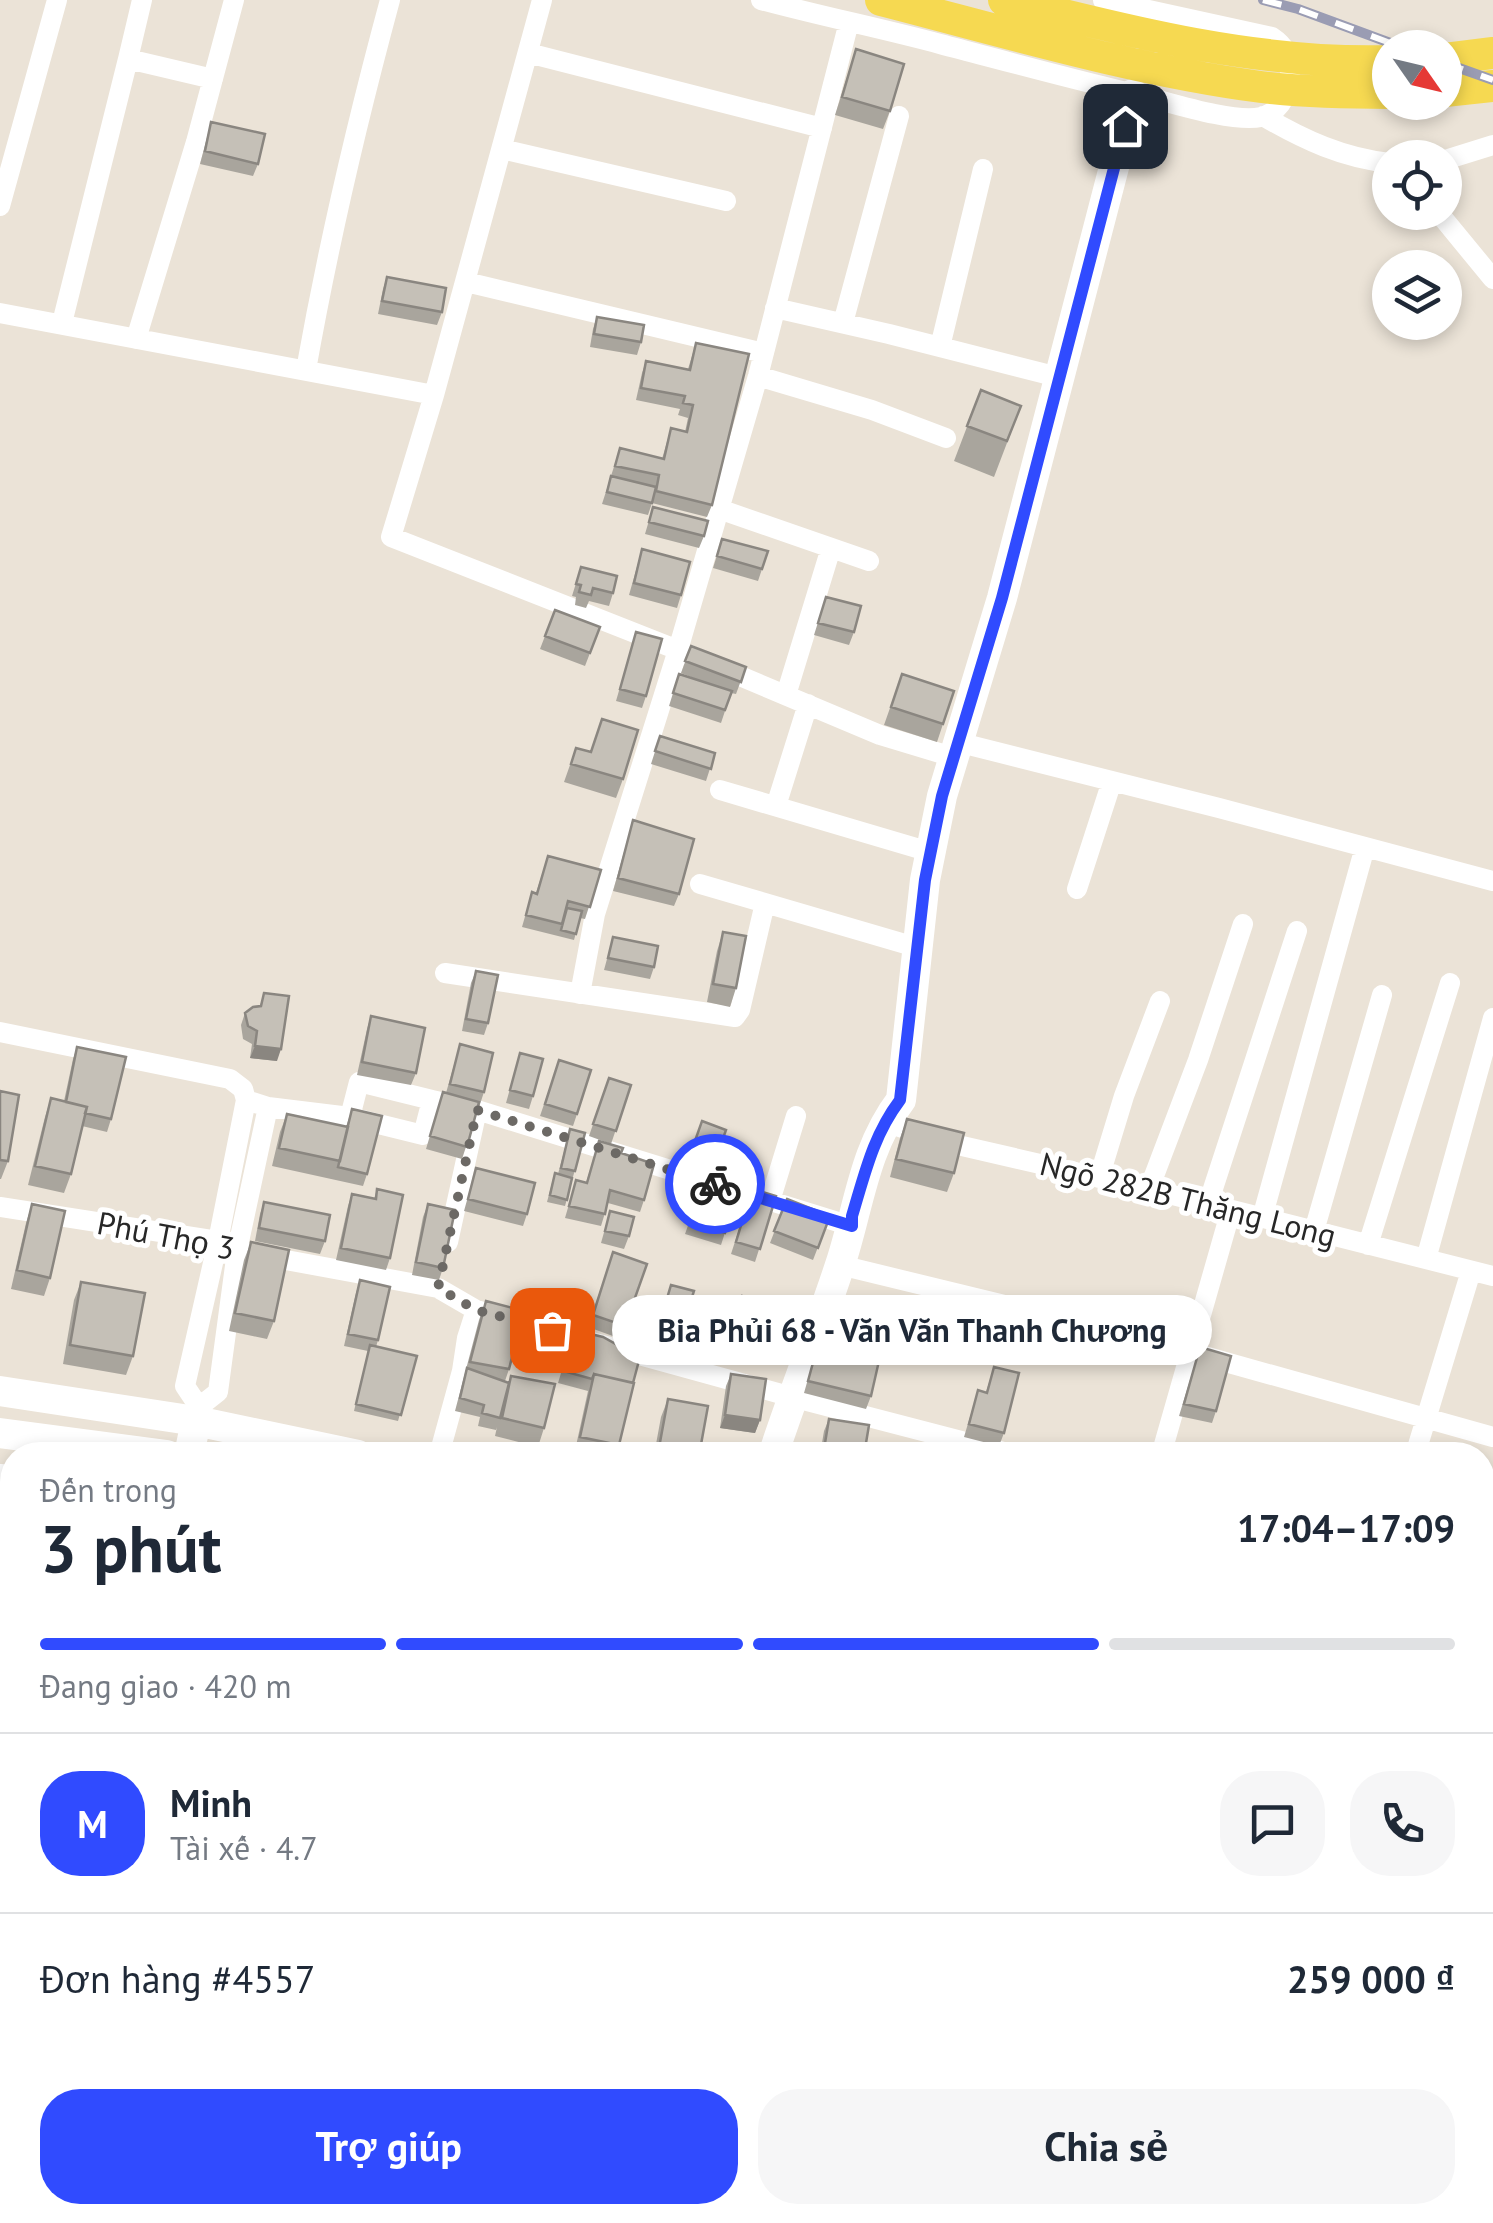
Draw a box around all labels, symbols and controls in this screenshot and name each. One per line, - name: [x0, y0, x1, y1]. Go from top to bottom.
- north arrow: [1372, 30, 1462, 120]
- map controls: [1372, 30, 1462, 340]
- pin: [1083, 84, 1168, 169]
- icon: home: [1098, 99, 1153, 154]
- button: locate: [1372, 140, 1462, 230]
- button: layers: [1372, 250, 1462, 340]
- courier: [665, 1134, 765, 1234]
- street label: Ngõ 282B Thăng Long: [1036, 1142, 1341, 1256]
- icon: bike: [688, 1157, 743, 1212]
- street label: Phú Thọ 3: [94, 1201, 239, 1269]
- pin: [510, 1288, 595, 1373]
- callout: Bia Phủi 68 - Văn Văn Thanh Chương: [612, 1295, 1212, 1365]
- icon: bag: [525, 1303, 580, 1358]
- text: Bia Phủi 68 - Văn Văn Thanh Chương: [657, 1309, 1167, 1351]
- text: Đến trong: [40, 1469, 177, 1511]
- text: 17:04–17:09: [1237, 1503, 1455, 1552]
- text: 3 phút: [40, 1506, 221, 1590]
- text: Đang giao · 420 m: [40, 1665, 291, 1707]
- button: chat: [1220, 1771, 1325, 1876]
- button: phone: [1350, 1771, 1455, 1876]
- text: Minh: [170, 1778, 252, 1827]
- text: M: [77, 1799, 108, 1848]
- text: Tài xế · 4.7: [170, 1827, 318, 1869]
- text: Đơn hàng #4557: [40, 1954, 315, 2003]
- text: 259 000 ₫: [1287, 1954, 1455, 2003]
- button: Trợ giúp: [40, 2089, 738, 2204]
- button: Chia sẻ: [758, 2089, 1455, 2204]

